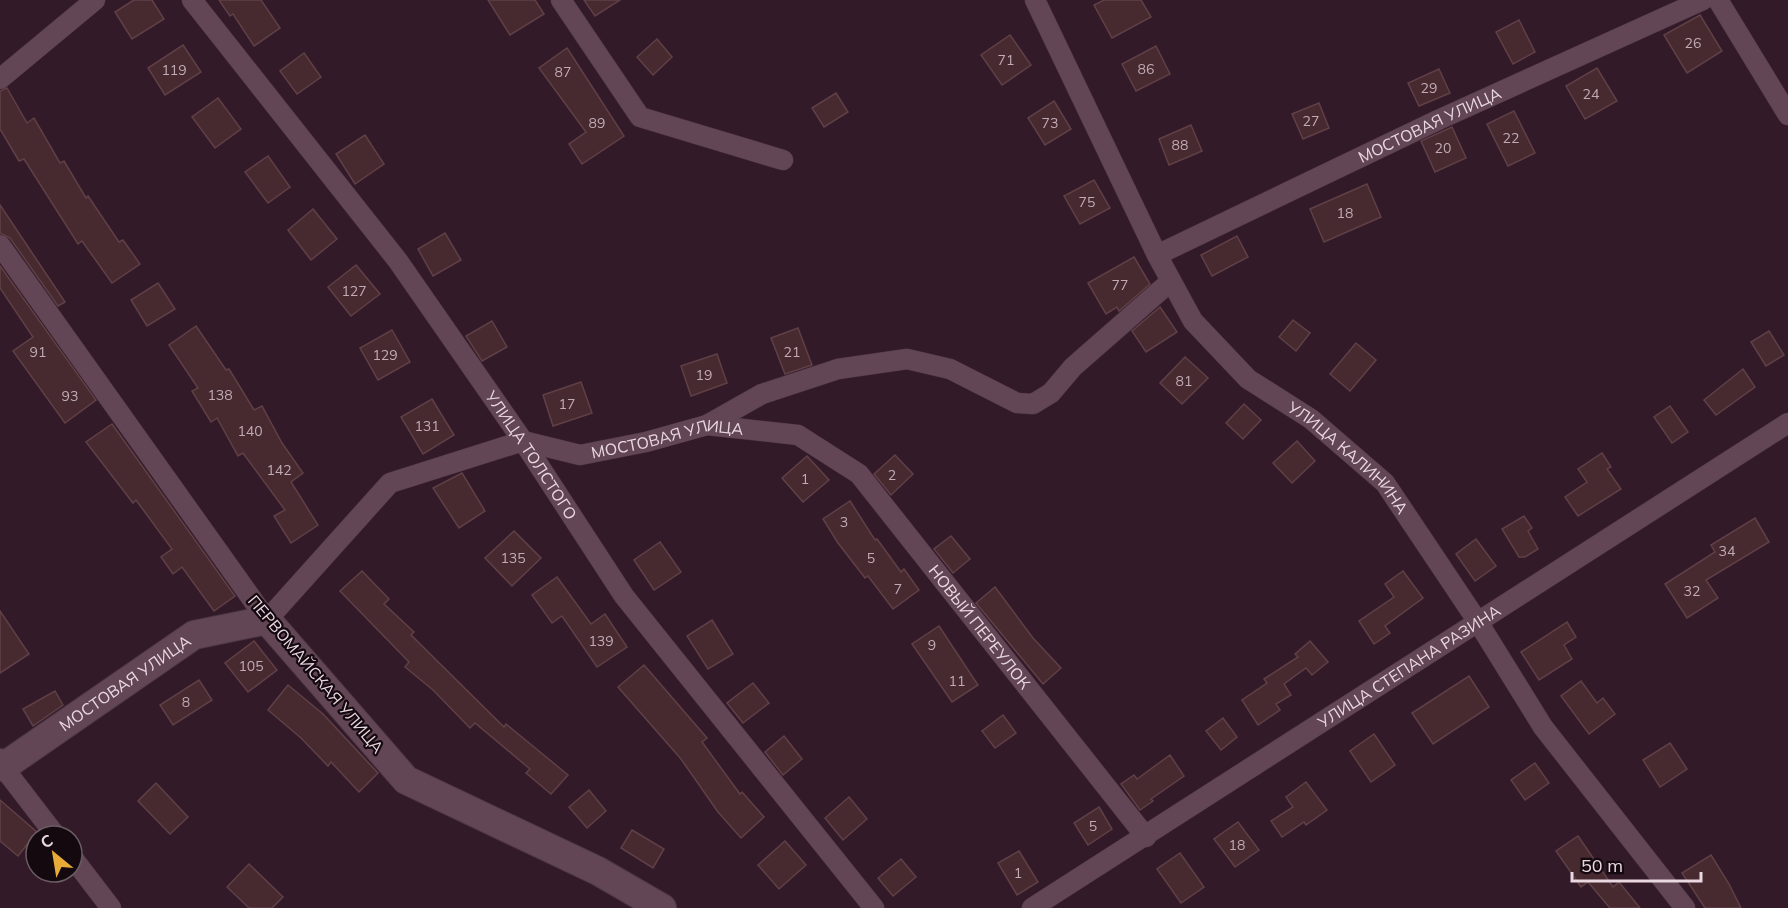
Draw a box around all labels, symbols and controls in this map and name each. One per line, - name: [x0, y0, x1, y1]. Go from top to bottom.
- house number: 26: [1685, 34, 1701, 52]
- house number: 71: [998, 51, 1014, 69]
- house number: 86: [1138, 60, 1154, 78]
- house number: 119: [161, 61, 187, 79]
- house number: 87: [555, 63, 571, 81]
- house number: 29: [1421, 79, 1437, 97]
- street label: МОСТОВАЯ УЛИЦА: [1355, 83, 1504, 167]
- house number: 24: [1583, 85, 1600, 103]
- house number: 27: [1303, 112, 1319, 130]
- house number: 89: [589, 114, 605, 132]
- house number: 73: [1042, 114, 1058, 132]
- house number: 22: [1503, 129, 1519, 147]
- house number: 88: [1172, 136, 1188, 154]
- house number: 20: [1435, 139, 1451, 157]
- house number: 75: [1079, 193, 1095, 211]
- house number: 18: [1337, 204, 1353, 222]
- house number: 77: [1112, 276, 1128, 294]
- house number: 127: [341, 282, 367, 300]
- house number: 91: [30, 343, 46, 361]
- house number: 21: [784, 343, 800, 361]
- house number: 129: [372, 346, 398, 364]
- house number: 19: [696, 366, 712, 384]
- house number: 81: [1176, 372, 1192, 390]
- house number: 138: [207, 386, 233, 404]
- street label: УЛИЦА ТОЛСТОГО: [481, 386, 581, 523]
- house number: 93: [62, 387, 78, 405]
- house number: 17: [559, 395, 575, 413]
- street label: УЛИЦА КАЛИНИНА: [1283, 396, 1413, 518]
- street label: МОСТОВАЯ УЛИЦА: [590, 415, 745, 463]
- house number: 131: [414, 417, 440, 435]
- house number: 140: [237, 422, 263, 440]
- house number: 142: [266, 461, 292, 479]
- house number: 2: [888, 466, 896, 484]
- house number: 1: [801, 470, 809, 488]
- house number: 3: [840, 513, 848, 531]
- house number: 34: [1719, 542, 1736, 560]
- house number: 135: [500, 549, 526, 567]
- house number: 5: [867, 549, 875, 567]
- street label: НОВЫЙ ПЕРЕУЛОК: [925, 561, 1035, 693]
- house number: 7: [894, 580, 902, 598]
- house number: 32: [1684, 582, 1700, 600]
- street label: ПЕРВОМАЙСКАЯ УЛИЦА: [244, 591, 388, 757]
- street label: УЛИЦА СТЕПАНА РАЗИНА: [1313, 600, 1504, 733]
- street label: МОСТОВАЯ УЛИЦА: [55, 630, 195, 735]
- house number: 139: [588, 632, 614, 650]
- house number: 9: [928, 636, 936, 654]
- house number: 105: [238, 657, 264, 675]
- house number: 11: [949, 672, 965, 690]
- house number: 8: [182, 693, 190, 711]
- house number: 5: [1089, 817, 1097, 835]
- north arrow: [24, 824, 84, 884]
- text: С: [37, 830, 56, 852]
- house number: 18: [1229, 836, 1245, 854]
- scale bar: [1572, 845, 1701, 883]
- text: 50 m: [1581, 854, 1623, 877]
- house number: 1: [1014, 864, 1022, 882]

